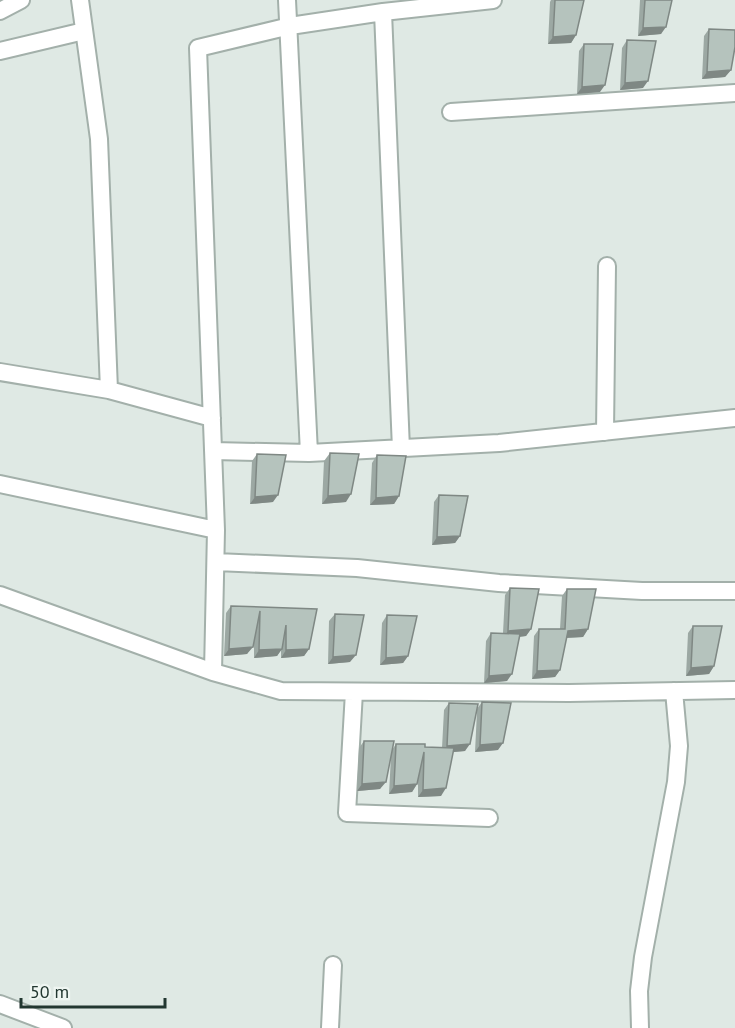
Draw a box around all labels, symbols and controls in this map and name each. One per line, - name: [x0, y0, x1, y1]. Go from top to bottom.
- scale bar: [21, 971, 165, 1009]
- text: 50 m: [30, 980, 69, 1003]

